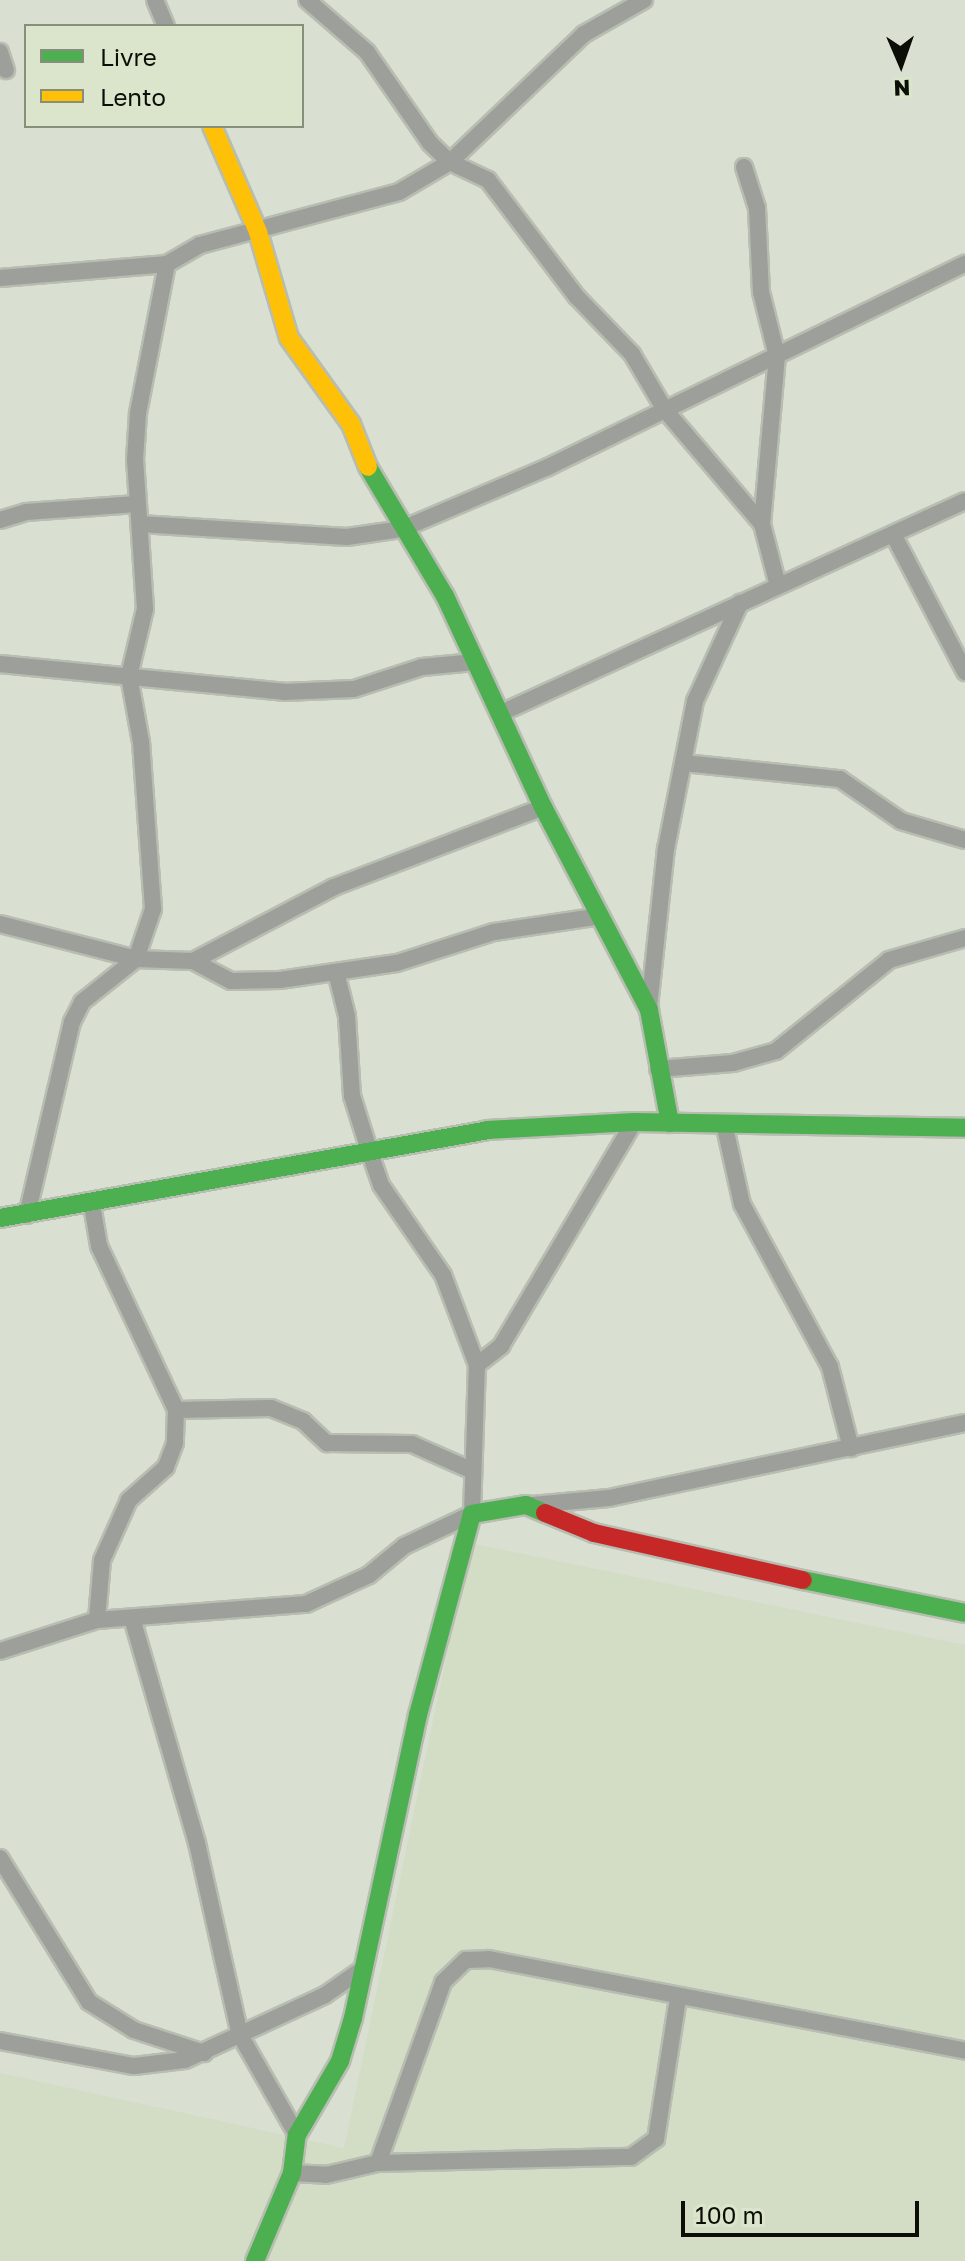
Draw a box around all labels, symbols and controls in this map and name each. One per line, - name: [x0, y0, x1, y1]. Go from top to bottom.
- legend: [24, 24, 304, 128]
- north arrow: [861, 24, 941, 104]
- text: Livre: [100, 42, 157, 71]
- text: N: [893, 75, 911, 102]
- text: Lento: [100, 82, 166, 111]
- scale bar: [685, 2185, 923, 2235]
- text: 100 m: [695, 2200, 764, 2229]

